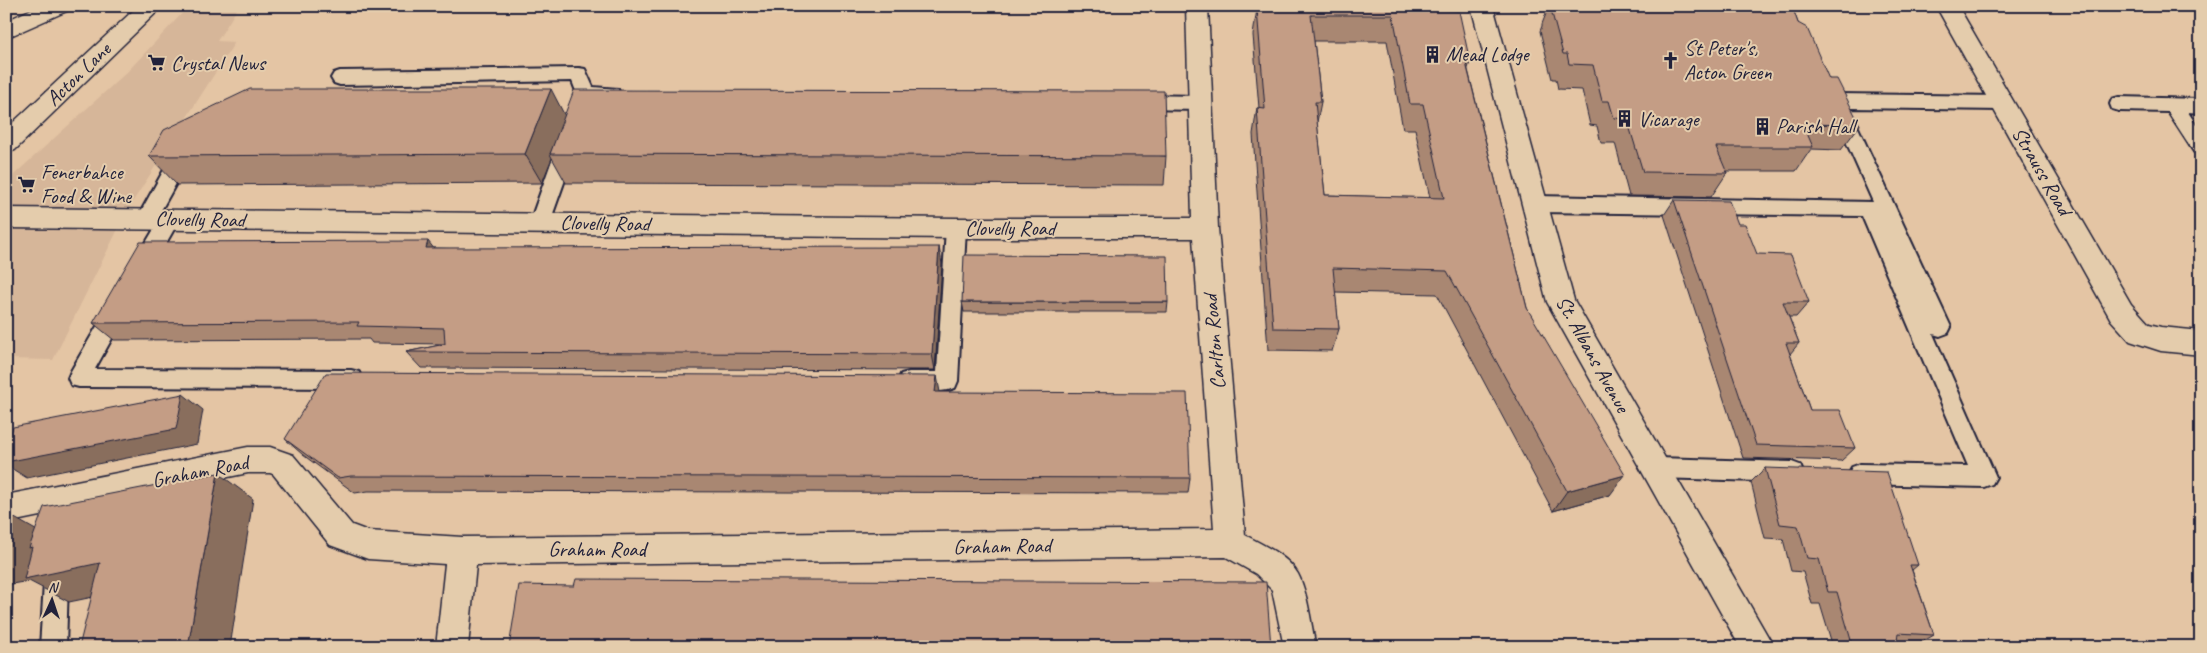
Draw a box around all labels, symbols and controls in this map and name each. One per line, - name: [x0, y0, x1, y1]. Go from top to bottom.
- place label: St Peter's, Acton Green: [1684, 35, 1772, 85]
- street label: Acton Lane: [40, 36, 117, 111]
- place label: Mead Lodge: [1446, 41, 1531, 67]
- building icon: Mead Lodge: [1422, 44, 1442, 64]
- place label: Crystal News: [171, 50, 267, 76]
- church icon: St Peter's, Acton Green: [1660, 50, 1680, 70]
- supermarket icon: Crystal News: [147, 53, 167, 73]
- place label: Vicarage: [1638, 106, 1701, 132]
- building icon: Vicarage: [1614, 109, 1634, 129]
- place label: Parish Hall: [1776, 113, 1858, 139]
- building icon: Parish Hall: [1752, 116, 1772, 136]
- street label: Strauss Road: [2006, 122, 2079, 223]
- place label: Fenerbahce Food & Wine: [41, 159, 132, 209]
- supermarket icon: Fenerbahce Food & Wine: [17, 174, 37, 194]
- street label: Clovelly Road: [155, 205, 248, 233]
- street label: Clovelly Road: [560, 209, 653, 237]
- street label: Clovelly Road: [965, 215, 1058, 241]
- street label: Carlton Road: [1197, 290, 1231, 390]
- street label: St. Albans Avenue: [1550, 291, 1637, 419]
- street label: Graham Road: [150, 448, 254, 493]
- street label: Graham Road: [953, 532, 1055, 560]
- street label: Graham Road: [548, 536, 650, 562]
- north arrow: [28, 576, 78, 626]
- text: N: [48, 579, 60, 596]

